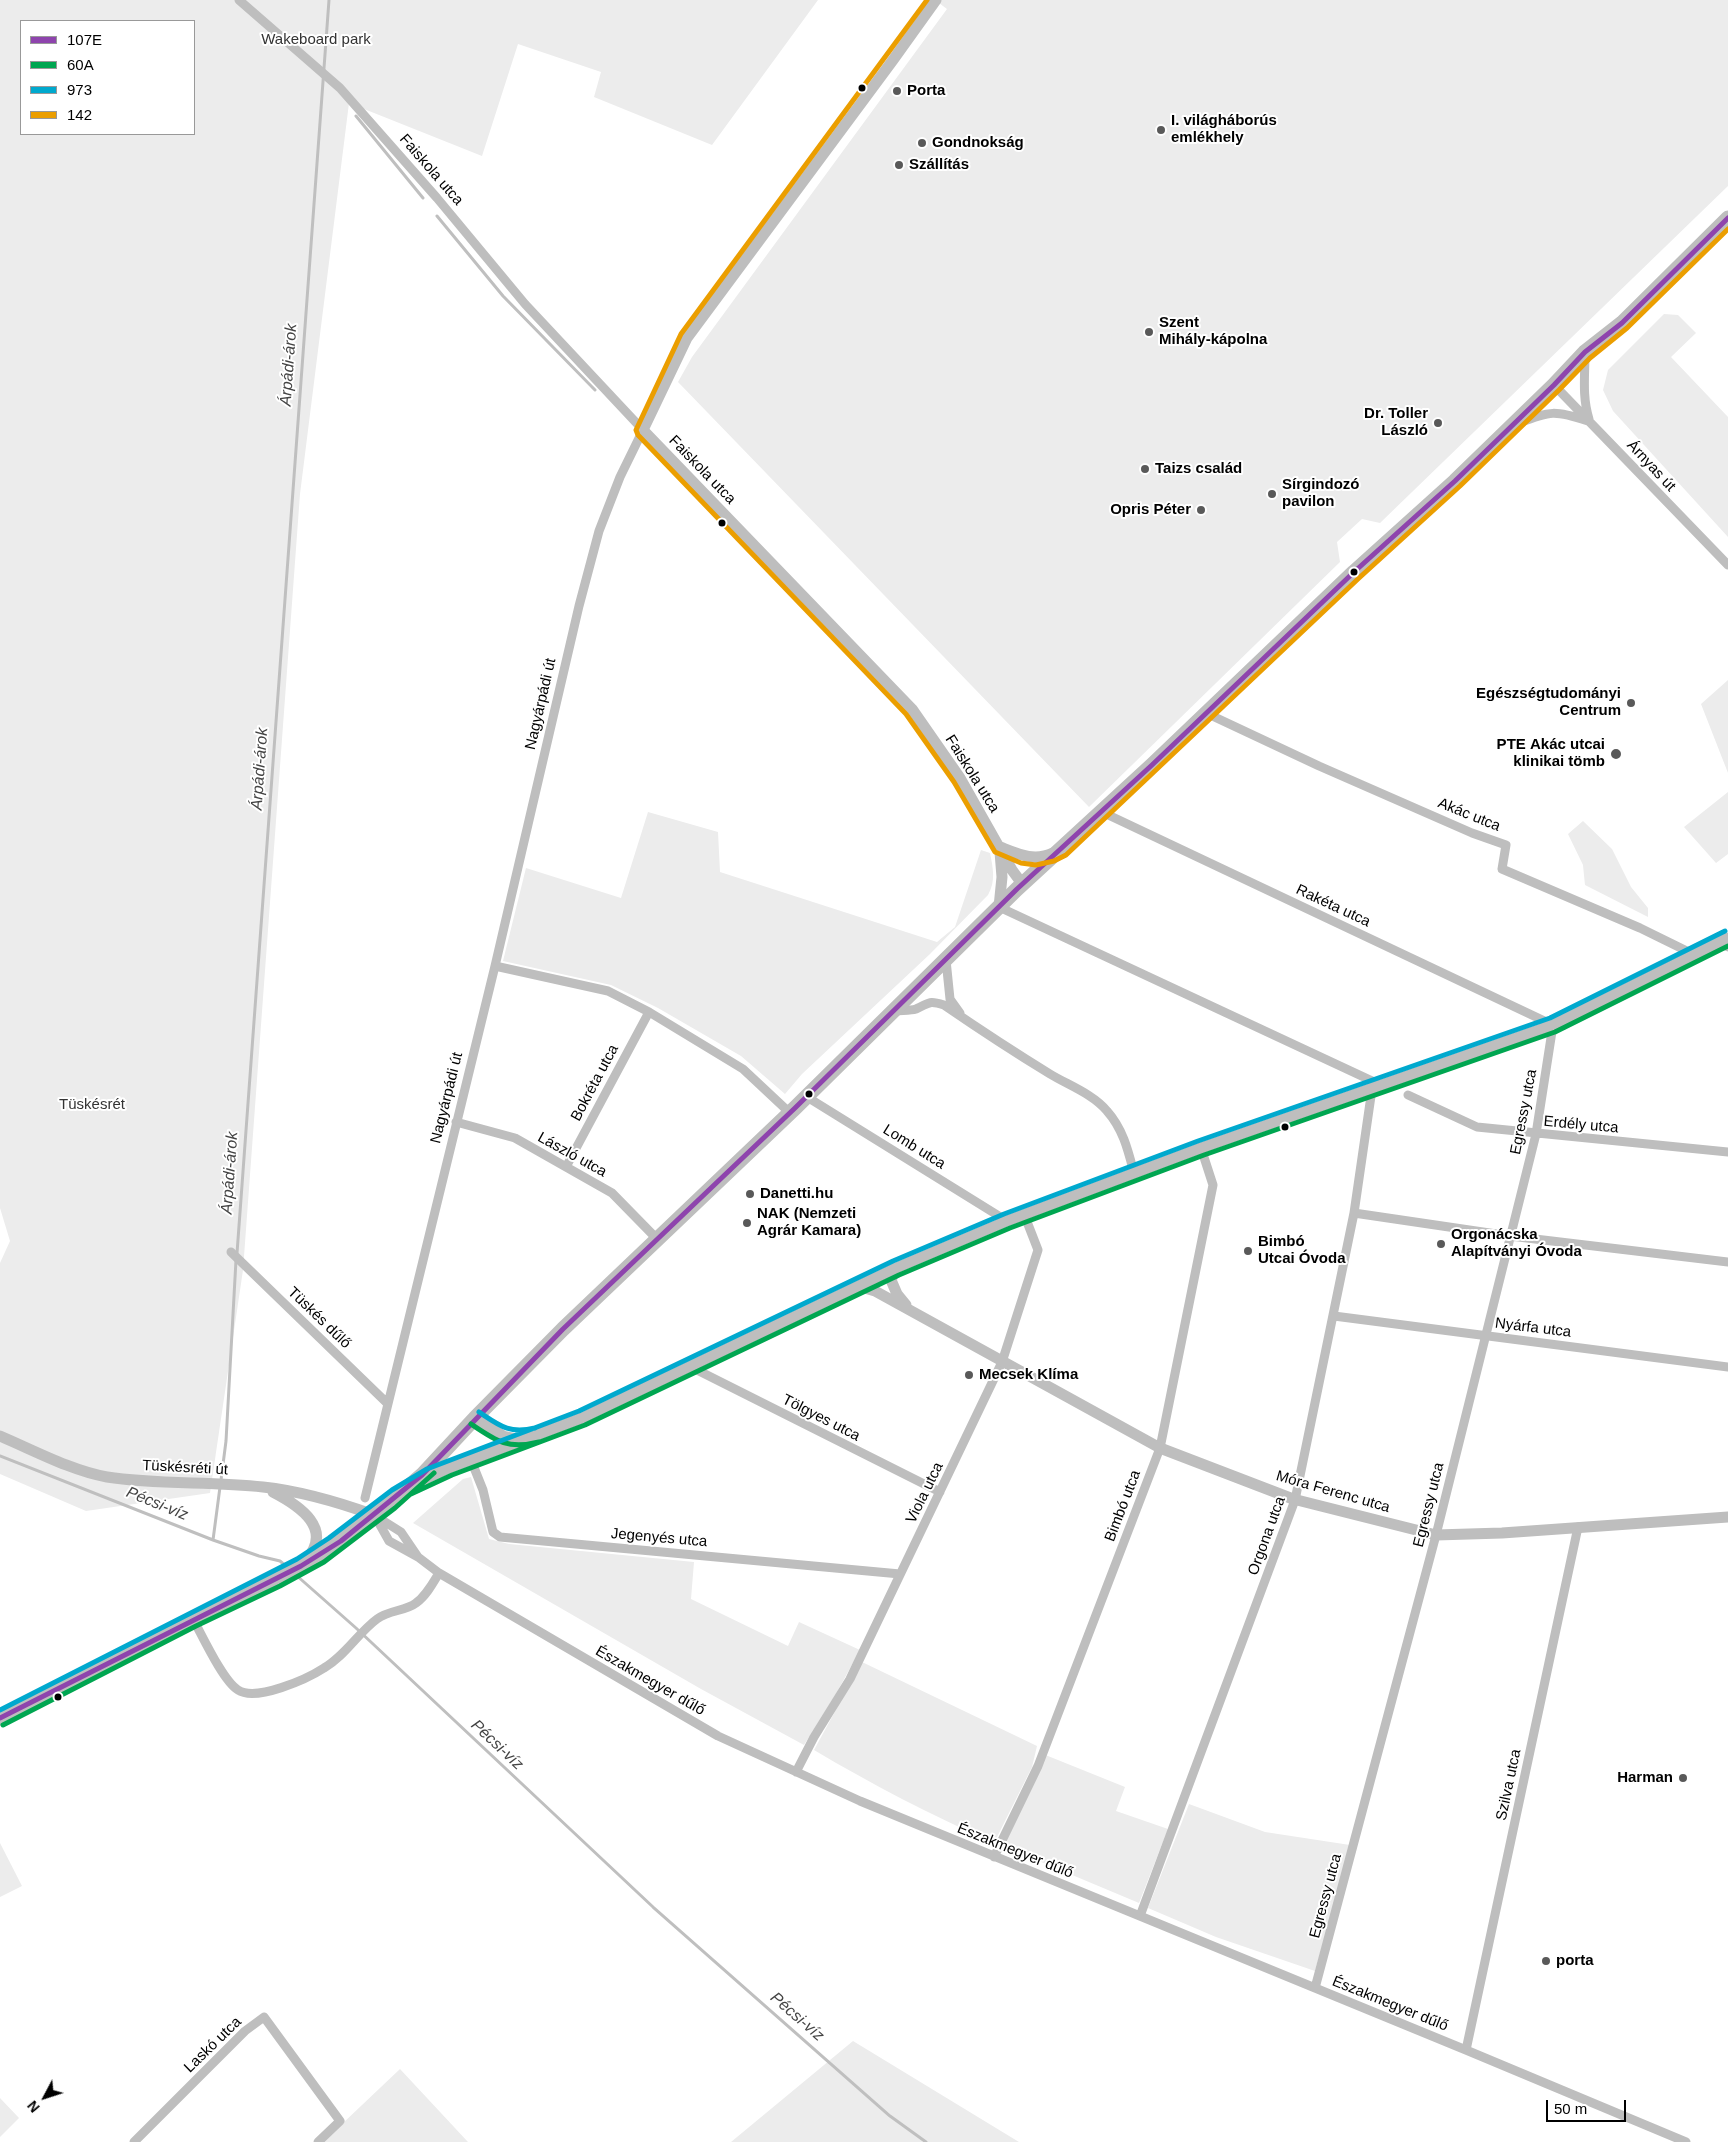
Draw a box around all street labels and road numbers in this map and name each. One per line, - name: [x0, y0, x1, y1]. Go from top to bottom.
- street label: Faiskola utca: [395, 131, 467, 209]
- street label: Faiskola utca: [665, 432, 739, 508]
- street label: Árnyas út: [1623, 437, 1679, 495]
- street label: Nagyárpádi út: [522, 656, 560, 752]
- street label: Faiskola utca: [941, 732, 1003, 816]
- street label: Akác utca: [1435, 794, 1503, 836]
- street label: Rakéta utca: [1293, 881, 1373, 931]
- street label: Bokréta utca: [567, 1042, 623, 1124]
- street label: Nagyárpádi út: [427, 1051, 467, 1145]
- street label: Egressy utca: [1507, 1068, 1541, 1156]
- street label: Erdély utca: [1543, 1113, 1619, 1137]
- street label: Lomb utca: [880, 1121, 948, 1173]
- street label: László utca: [534, 1129, 610, 1181]
- street label: Tüskés dűlő: [284, 1283, 354, 1353]
- street label: Nyárfa utca: [1494, 1314, 1572, 1342]
- street label: Tölgyes utca: [779, 1391, 863, 1445]
- street label: Tüskésréti út: [142, 1457, 228, 1479]
- street label: Viola utca: [903, 1460, 947, 1526]
- street label: Egressy utca: [1410, 1461, 1448, 1549]
- street label: Móra Ferenc utca: [1274, 1467, 1392, 1517]
- street label: Bimbó utca: [1101, 1468, 1145, 1544]
- street label: Orgona utca: [1244, 1494, 1290, 1578]
- street label: Jegenyés utca: [610, 1525, 708, 1551]
- street label: Északmegyer dűlő: [592, 1642, 708, 1720]
- street label: Szilva utca: [1493, 1748, 1525, 1822]
- street label: Északmegyer dűlő: [954, 1820, 1076, 1882]
- street label: Egressy utca: [1306, 1852, 1346, 1940]
- street label: Északmegyer dűlő: [1329, 1973, 1451, 2035]
- street label: Laskó utca: [181, 2013, 245, 2077]

